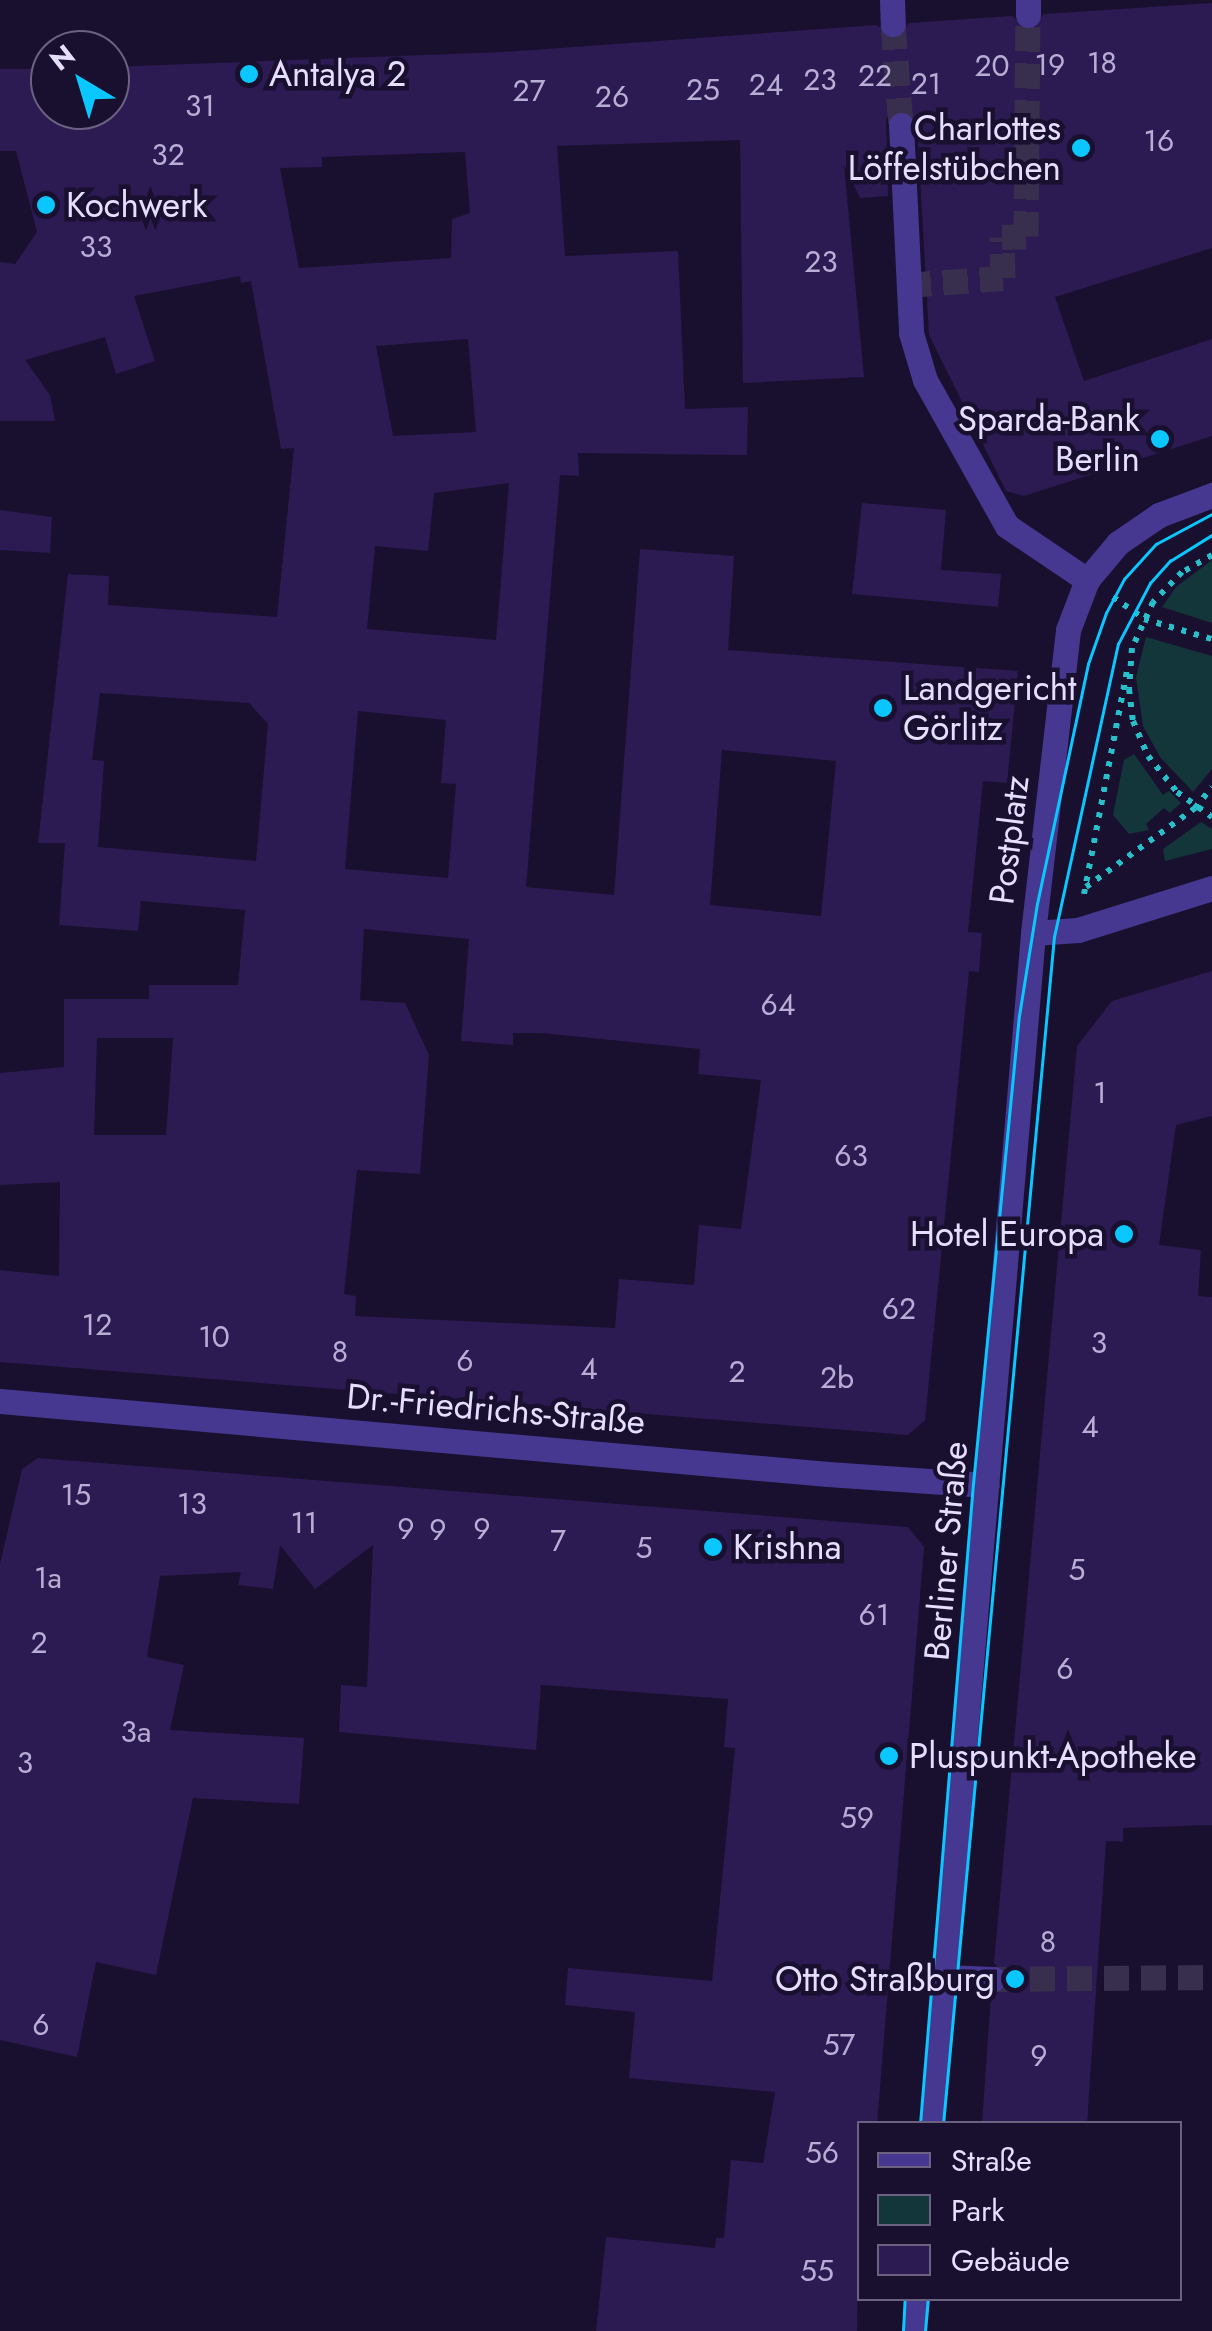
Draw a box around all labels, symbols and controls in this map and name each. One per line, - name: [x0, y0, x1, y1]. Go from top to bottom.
- north arrow: [30, 30, 130, 130]
- text: N: [41, 35, 84, 81]
- house number: 18: [1087, 45, 1117, 81]
- house number: 19: [1035, 47, 1065, 83]
- house number: 20: [974, 48, 1010, 84]
- place label: Antalya 2: [269, 53, 406, 95]
- house number: 22: [858, 58, 892, 94]
- house number: 23: [803, 62, 837, 98]
- marker: Antalya 2: [238, 63, 260, 85]
- house number: 21: [911, 66, 941, 102]
- house number: 24: [749, 67, 783, 103]
- house number: 25: [686, 72, 720, 108]
- house number: 27: [513, 73, 545, 109]
- house number: 26: [595, 79, 629, 115]
- house number: 31: [185, 88, 215, 124]
- place label: Charlottes Löffelstübchen: [848, 107, 1061, 189]
- house number: 16: [1144, 123, 1174, 159]
- house number: 32: [151, 137, 185, 173]
- marker: Charlottes Löffelstübchen: [1070, 137, 1092, 159]
- place label: Kochwerk: [66, 184, 207, 226]
- marker: Kochwerk: [35, 194, 57, 216]
- house number: 33: [80, 229, 112, 265]
- house number: 23: [804, 244, 838, 280]
- place label: Sparda-Bank Berlin: [958, 398, 1140, 480]
- marker: Sparda-Bank Berlin: [1149, 428, 1171, 450]
- place label: Landgericht Görlitz: [903, 667, 1076, 749]
- marker: Landgericht Görlitz: [872, 697, 894, 719]
- street label: Postplatz: [980, 773, 1038, 907]
- house number: 64: [761, 987, 795, 1023]
- house number: 1: [1093, 1075, 1107, 1111]
- house number: 63: [834, 1138, 868, 1174]
- place label: Hotel Europa: [910, 1213, 1104, 1255]
- marker: Hotel Europa: [1113, 1223, 1135, 1245]
- house number: 62: [882, 1291, 916, 1327]
- house number: 12: [82, 1307, 112, 1343]
- house number: 10: [198, 1319, 230, 1355]
- house number: 3: [1091, 1325, 1107, 1361]
- house number: 8: [332, 1334, 348, 1370]
- house number: 6: [456, 1343, 474, 1379]
- house number: 4: [580, 1351, 598, 1387]
- house number: 2: [728, 1354, 746, 1390]
- house number: 2b: [820, 1360, 854, 1396]
- street label: Dr.-Friedrichs-Straße: [345, 1375, 647, 1443]
- house number: 4: [1081, 1409, 1099, 1445]
- street label: Berliner Straße: [915, 1440, 977, 1662]
- house number: 15: [61, 1477, 91, 1513]
- house number: 13: [177, 1486, 207, 1522]
- house number: 11: [291, 1505, 317, 1541]
- house number: 9: [397, 1511, 415, 1547]
- house number: 9: [473, 1511, 491, 1547]
- house number: 9: [429, 1512, 447, 1548]
- house number: 7: [550, 1523, 566, 1559]
- place label: Krishna: [733, 1526, 842, 1568]
- house number: 5: [636, 1530, 652, 1566]
- marker: Krishna: [702, 1536, 724, 1558]
- house number: 5: [1069, 1552, 1085, 1588]
- house number: 1a: [34, 1560, 62, 1596]
- house number: 61: [859, 1597, 889, 1633]
- house number: 2: [30, 1625, 48, 1661]
- house number: 6: [1056, 1651, 1074, 1687]
- house number: 3a: [121, 1714, 151, 1750]
- place label: Pluspunkt-Apotheke: [909, 1735, 1196, 1777]
- house number: 3: [17, 1745, 33, 1781]
- marker: Pluspunkt-Apotheke: [878, 1745, 900, 1767]
- house number: 59: [840, 1800, 874, 1836]
- house number: 8: [1040, 1924, 1056, 1960]
- place label: Otto Straßburg: [775, 1958, 995, 2000]
- marker: Otto Straßburg: [1004, 1968, 1026, 1990]
- house number: 6: [32, 2007, 50, 2043]
- house number: 57: [823, 2027, 855, 2063]
- house number: 9: [1030, 2038, 1048, 2074]
- legend: [857, 2121, 1182, 2301]
- house number: 56: [805, 2135, 839, 2171]
- text: Straße: [951, 2139, 1032, 2182]
- text: Park: [951, 2189, 1004, 2232]
- text: Gebäude: [951, 2239, 1070, 2282]
- house number: 55: [800, 2253, 834, 2289]

